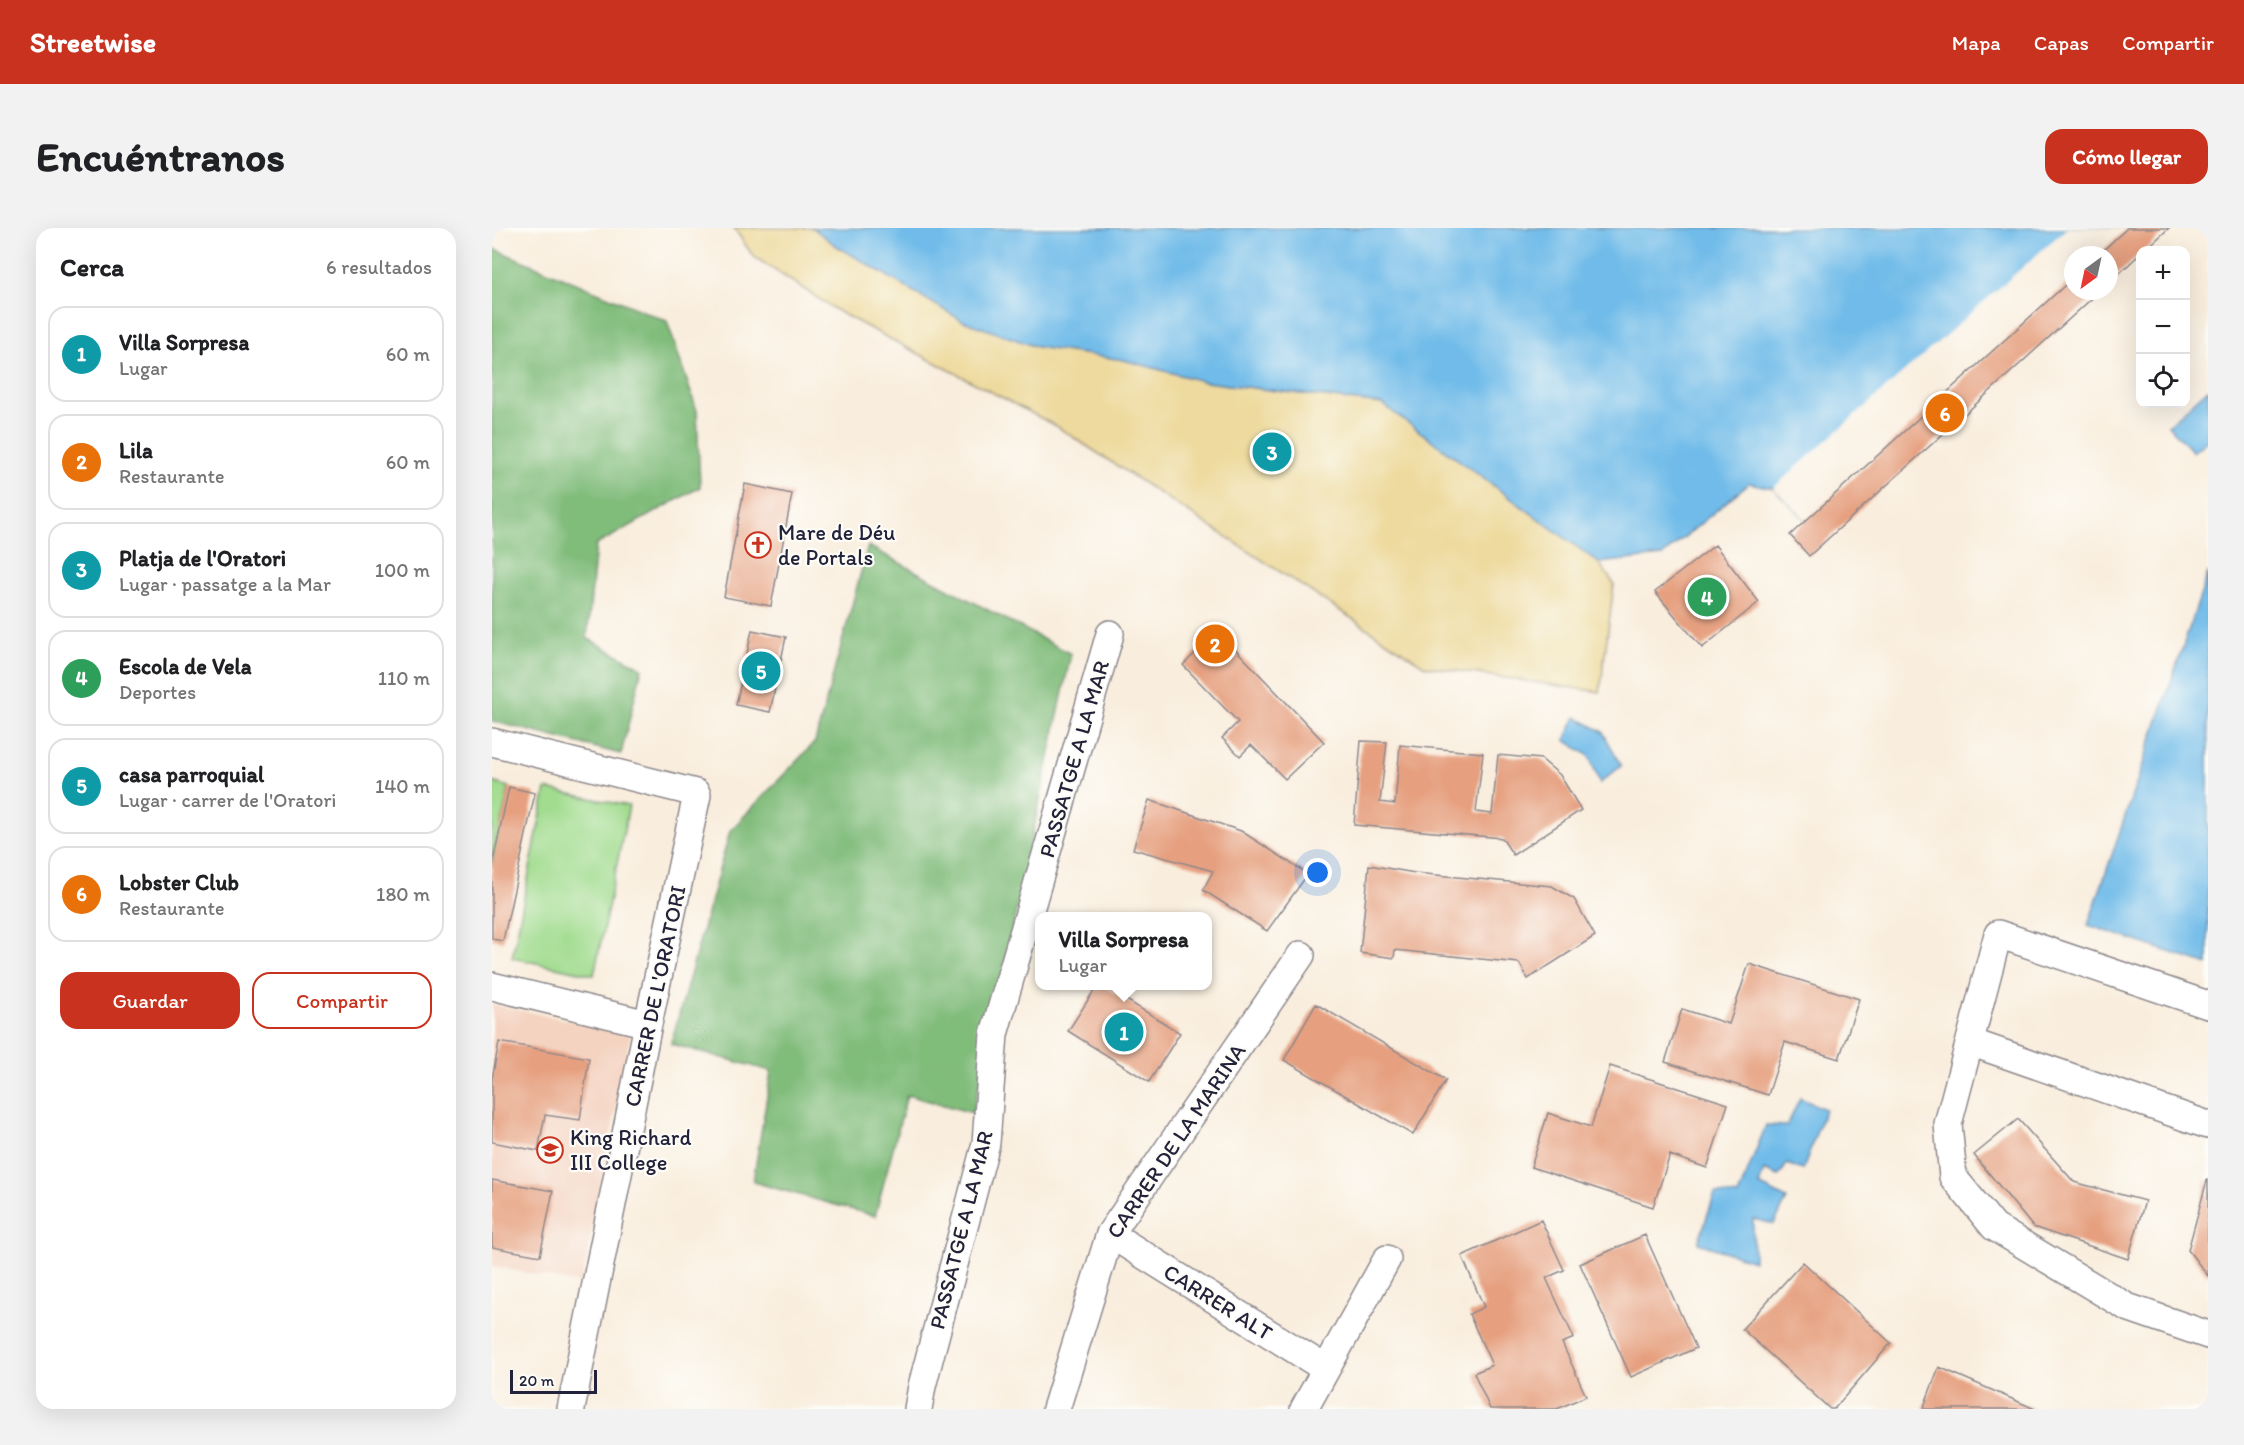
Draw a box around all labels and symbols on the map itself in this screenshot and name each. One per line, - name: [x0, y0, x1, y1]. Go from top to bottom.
- north arrow: [2064, 246, 2118, 300]
- pin: 6: [1926, 390, 1964, 435]
- pin: 3: [1252, 430, 1292, 474]
- place label: Mare de Déu de Portals: [778, 519, 895, 571]
- church icon: Mare de Déu de Portals: [743, 530, 773, 560]
- pin: 4: [1688, 574, 1726, 620]
- pin: 2: [1196, 622, 1234, 666]
- pin: 5: [742, 648, 780, 694]
- street label: PASSATGE A LA MAR: [1033, 657, 1115, 861]
- your location: [1303, 858, 1332, 887]
- street label: CARRER DE L'ORATORI: [618, 883, 692, 1109]
- pin: 1: [1104, 1010, 1144, 1054]
- street label: CARRER DE LA MARINA: [1101, 1038, 1251, 1244]
- place label: King Richard III College: [570, 1124, 691, 1176]
- street label: PASSATGE A LA MAR: [923, 1128, 999, 1332]
- school or university icon: King Richard III College: [535, 1135, 565, 1165]
- street label: CARRER ALT: [1158, 1258, 1278, 1347]
- scale bar: [510, 1367, 597, 1394]

